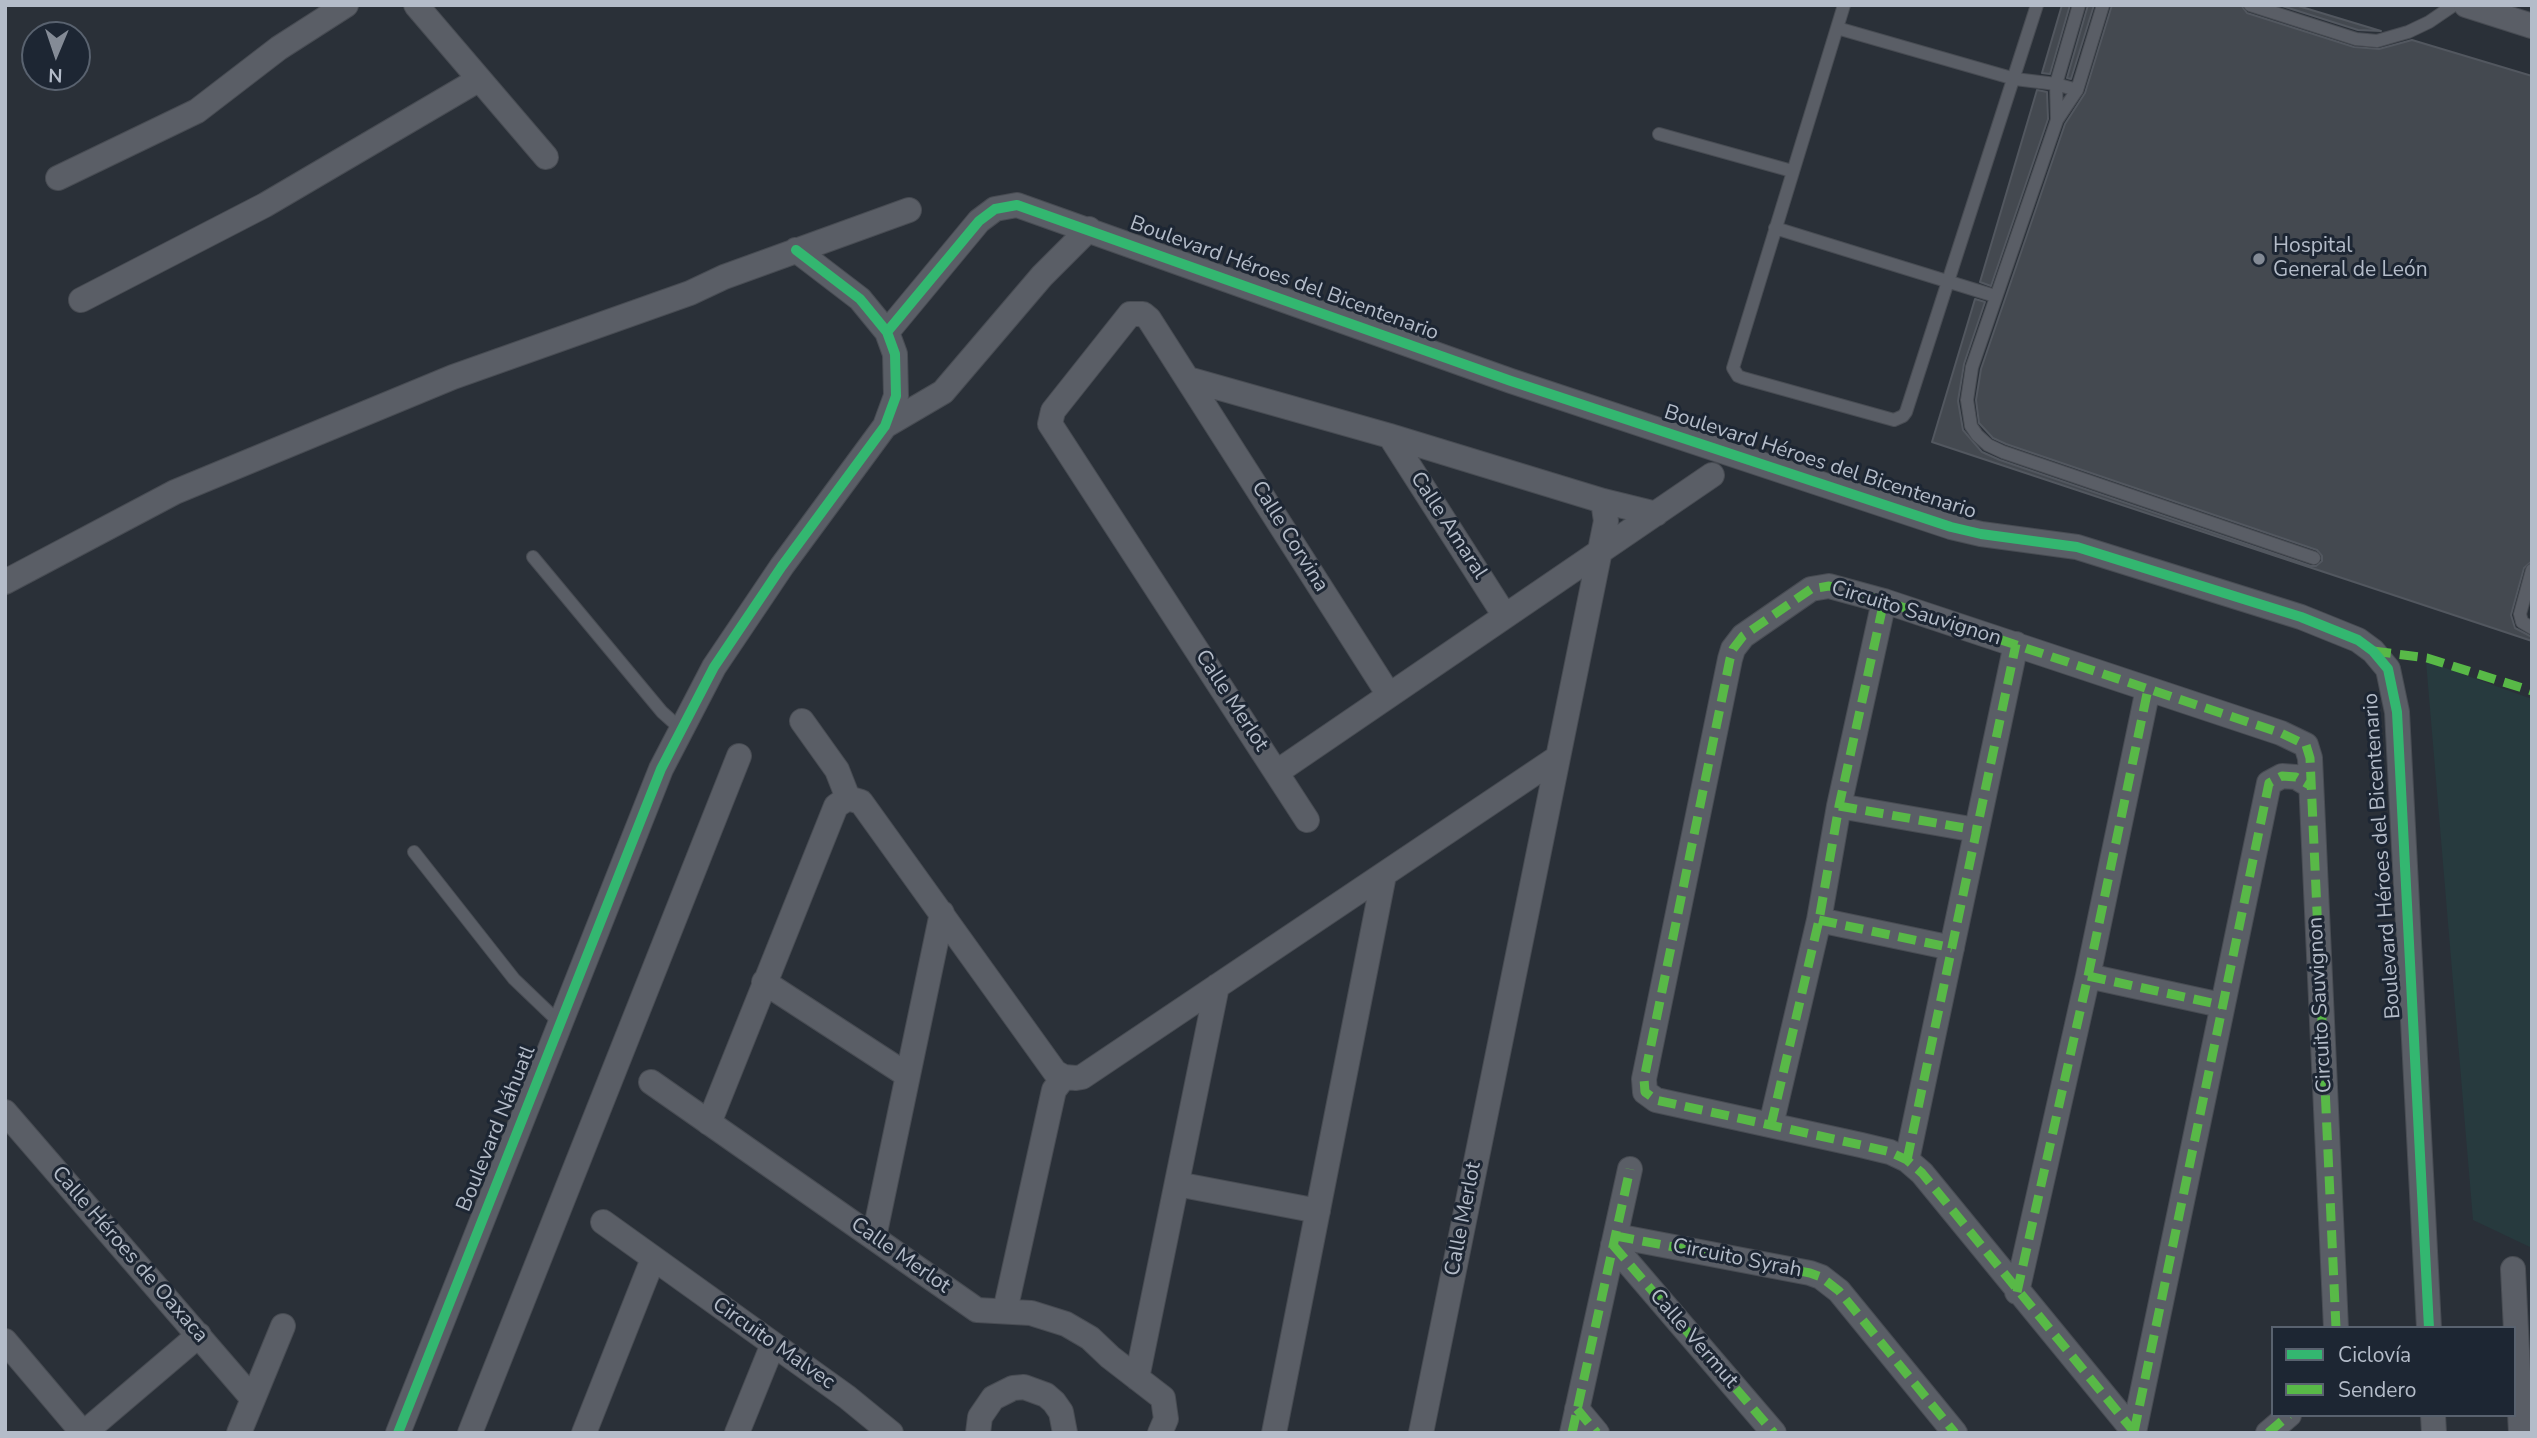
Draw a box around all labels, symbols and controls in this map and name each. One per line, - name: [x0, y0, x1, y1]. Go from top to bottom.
- north arrow: [21, 21, 91, 91]
- text: N: [48, 62, 63, 88]
- street label: Boulevard Héroes del Bicentenario: [1126, 211, 1442, 347]
- place label: Hospital General de León: [2273, 234, 2428, 284]
- marker: Hospital General de León: [2251, 251, 2267, 267]
- street label: Boulevard Héroes del Bicentenario: [1661, 401, 1979, 525]
- street label: Calle Amaral: [1404, 468, 1492, 584]
- street label: Calle Corvina: [1245, 477, 1333, 597]
- street label: Circuito Sauvignon: [1828, 576, 2004, 652]
- street label: Calle Merlot: [1189, 646, 1273, 756]
- street label: Boulevard Héroes del Bicentenario: [2359, 692, 2407, 1020]
- street label: Circuito Sauvignon: [2304, 916, 2338, 1094]
- street label: Boulevard Náhuatl: [452, 1042, 542, 1216]
- street label: Calle Merlot: [1441, 1160, 1487, 1278]
- street label: Calle Héroes de Oaxaca: [45, 1162, 213, 1348]
- street label: Calle Merlot: [845, 1213, 955, 1299]
- street label: Circuito Syrah: [1670, 1234, 1804, 1284]
- street label: Calle Vermut: [1643, 1284, 1743, 1394]
- street label: Circuito Malvec: [707, 1292, 839, 1396]
- legend: [2271, 1326, 2516, 1417]
- text: Ciclovía: [2338, 1341, 2411, 1369]
- text: Sendero: [2338, 1376, 2417, 1404]

